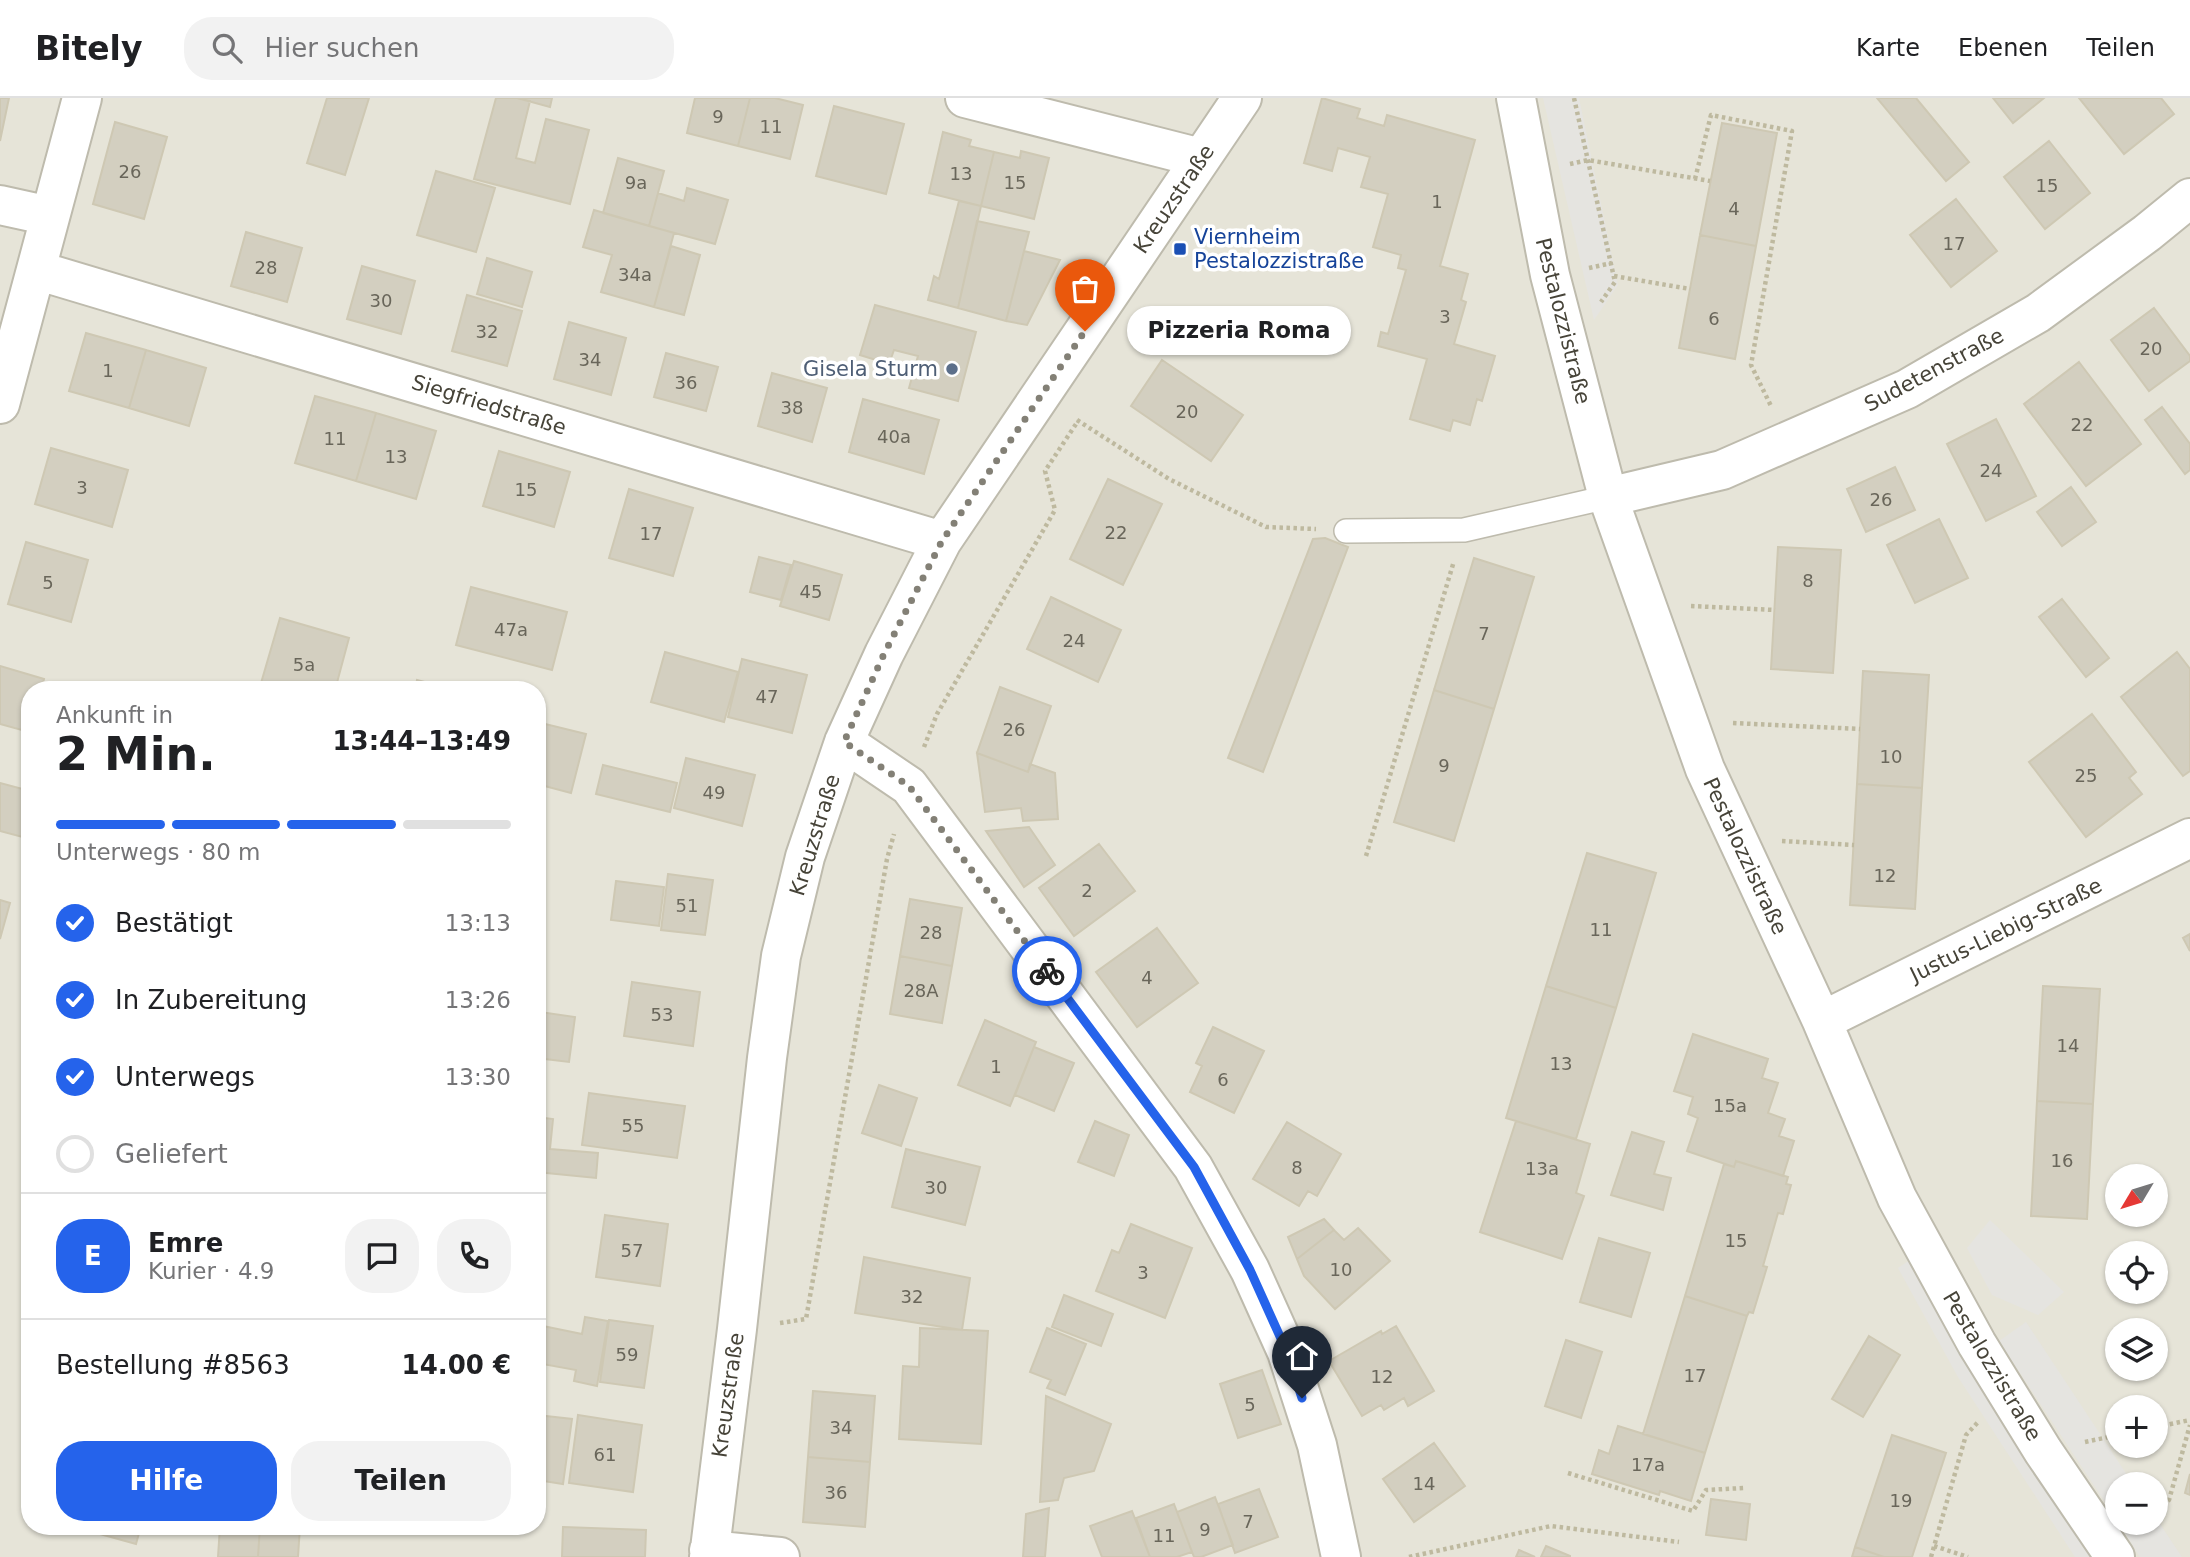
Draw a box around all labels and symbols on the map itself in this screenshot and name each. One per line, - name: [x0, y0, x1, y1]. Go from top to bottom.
- house number: 9: [712, 106, 724, 127]
- house number: 11: [760, 116, 782, 137]
- street label: Kreuzstraße: [1129, 140, 1219, 258]
- house number: 26: [119, 161, 141, 182]
- house number: 13: [950, 163, 972, 184]
- house number: 9a: [625, 172, 647, 193]
- house number: 15: [1004, 172, 1026, 193]
- house number: 15: [2036, 175, 2058, 196]
- house number: 1: [1431, 191, 1443, 212]
- house number: 4: [1728, 198, 1740, 219]
- place label: Viernheim Pestalozzistraße: [1194, 225, 1364, 273]
- house number: 17: [1943, 233, 1965, 254]
- street label: Pestalozzistraße: [1531, 235, 1595, 407]
- marker: Viernheim Pestalozzistraße: [1172, 241, 1188, 257]
- house number: 28: [255, 257, 277, 278]
- pin: [1055, 259, 1115, 331]
- house number: 34a: [618, 264, 652, 285]
- house number: 30: [370, 290, 392, 311]
- callout: Pizzeria Roma: [1127, 306, 1351, 356]
- house number: 3: [1439, 306, 1451, 327]
- house number: 6: [1708, 308, 1720, 329]
- house number: 32: [476, 321, 498, 342]
- street label: Sudetenstraße: [1860, 323, 2008, 417]
- house number: 20: [2140, 338, 2162, 359]
- house number: 34: [579, 349, 601, 370]
- place label: Gisela Sturm: [803, 357, 938, 381]
- house number: 1: [102, 360, 114, 381]
- marker: Gisela Sturm: [944, 361, 960, 377]
- street label: Siegfriedstraße: [409, 370, 569, 440]
- house number: 36: [675, 372, 697, 393]
- house number: 38: [781, 397, 803, 418]
- house number: 20: [1176, 401, 1198, 422]
- house number: 22: [2071, 414, 2093, 435]
- house number: 40a: [877, 426, 911, 447]
- house number: 11: [324, 428, 346, 449]
- house number: 13: [385, 446, 407, 467]
- house number: 24: [1980, 460, 2002, 481]
- house number: 3: [76, 477, 88, 498]
- house number: 15: [515, 479, 537, 500]
- house number: 26: [1870, 489, 1892, 510]
- house number: 22: [1105, 522, 1127, 543]
- house number: 17: [640, 523, 662, 544]
- house number: 8: [1802, 570, 1814, 591]
- house number: 5: [42, 572, 54, 593]
- house number: 45: [800, 581, 822, 602]
- house number: 47a: [494, 619, 528, 640]
- house number: 7: [1478, 623, 1490, 644]
- house number: 24: [1063, 630, 1085, 651]
- house number: 5a: [293, 654, 315, 675]
- house number: 47: [756, 686, 778, 707]
- house number: 26: [1003, 719, 1025, 740]
- house number: 10: [1880, 746, 1902, 767]
- house number: 9: [1438, 755, 1450, 776]
- house number: 25: [2075, 765, 2097, 786]
- street label: Kreuzstraße: [785, 771, 845, 899]
- street label: Pestalozzistraße: [1698, 774, 1792, 938]
- house number: 49: [703, 782, 725, 803]
- house number: 12: [1874, 865, 1896, 886]
- street label: Justus-Liebig-Straße: [1904, 873, 2106, 988]
- house number: 2: [1081, 880, 1093, 901]
- house number: 51: [676, 895, 698, 916]
- house number: 11: [1590, 919, 1612, 940]
- house number: 28: [920, 922, 942, 943]
- courier: [1012, 936, 1082, 1006]
- house number: 4: [1141, 967, 1153, 988]
- house number: 28A: [903, 980, 939, 1001]
- house number: 53: [651, 1004, 673, 1025]
- house number: 14: [2057, 1035, 2079, 1056]
- house number: 13: [1550, 1053, 1572, 1074]
- house number: 1: [990, 1056, 1002, 1077]
- house number: 6: [1217, 1069, 1229, 1090]
- house number: 15a: [1713, 1095, 1747, 1116]
- house number: 55: [622, 1115, 644, 1136]
- house number: 16: [2051, 1150, 2073, 1171]
- house number: 8: [1291, 1157, 1303, 1178]
- house number: 13a: [1525, 1158, 1559, 1179]
- north arrow: [2105, 1164, 2168, 1227]
- house number: 30: [925, 1177, 947, 1198]
- house number: 15: [1725, 1230, 1747, 1251]
- house number: 57: [621, 1240, 643, 1261]
- house number: 10: [1330, 1259, 1352, 1280]
- house number: 3: [1137, 1262, 1149, 1283]
- house number: 32: [901, 1286, 923, 1307]
- street label: Pestalozzistraße: [1938, 1287, 2046, 1445]
- pin: [1272, 1326, 1332, 1398]
- street label: Kreuzstraße: [707, 1331, 749, 1459]
- house number: 59: [616, 1344, 638, 1365]
- house number: 17: [1684, 1365, 1706, 1386]
- house number: 12: [1371, 1366, 1393, 1387]
- house number: 5: [1244, 1394, 1256, 1415]
- house number: 34: [830, 1417, 852, 1438]
- house number: 61: [594, 1444, 616, 1465]
- house number: 17a: [1631, 1454, 1665, 1475]
- house number: 14: [1413, 1473, 1435, 1494]
- house number: 36: [825, 1482, 847, 1503]
- house number: 19: [1890, 1490, 1912, 1511]
- house number: 7: [1242, 1511, 1254, 1532]
- house number: 9: [1199, 1519, 1211, 1540]
- house number: 11: [1153, 1525, 1175, 1546]

